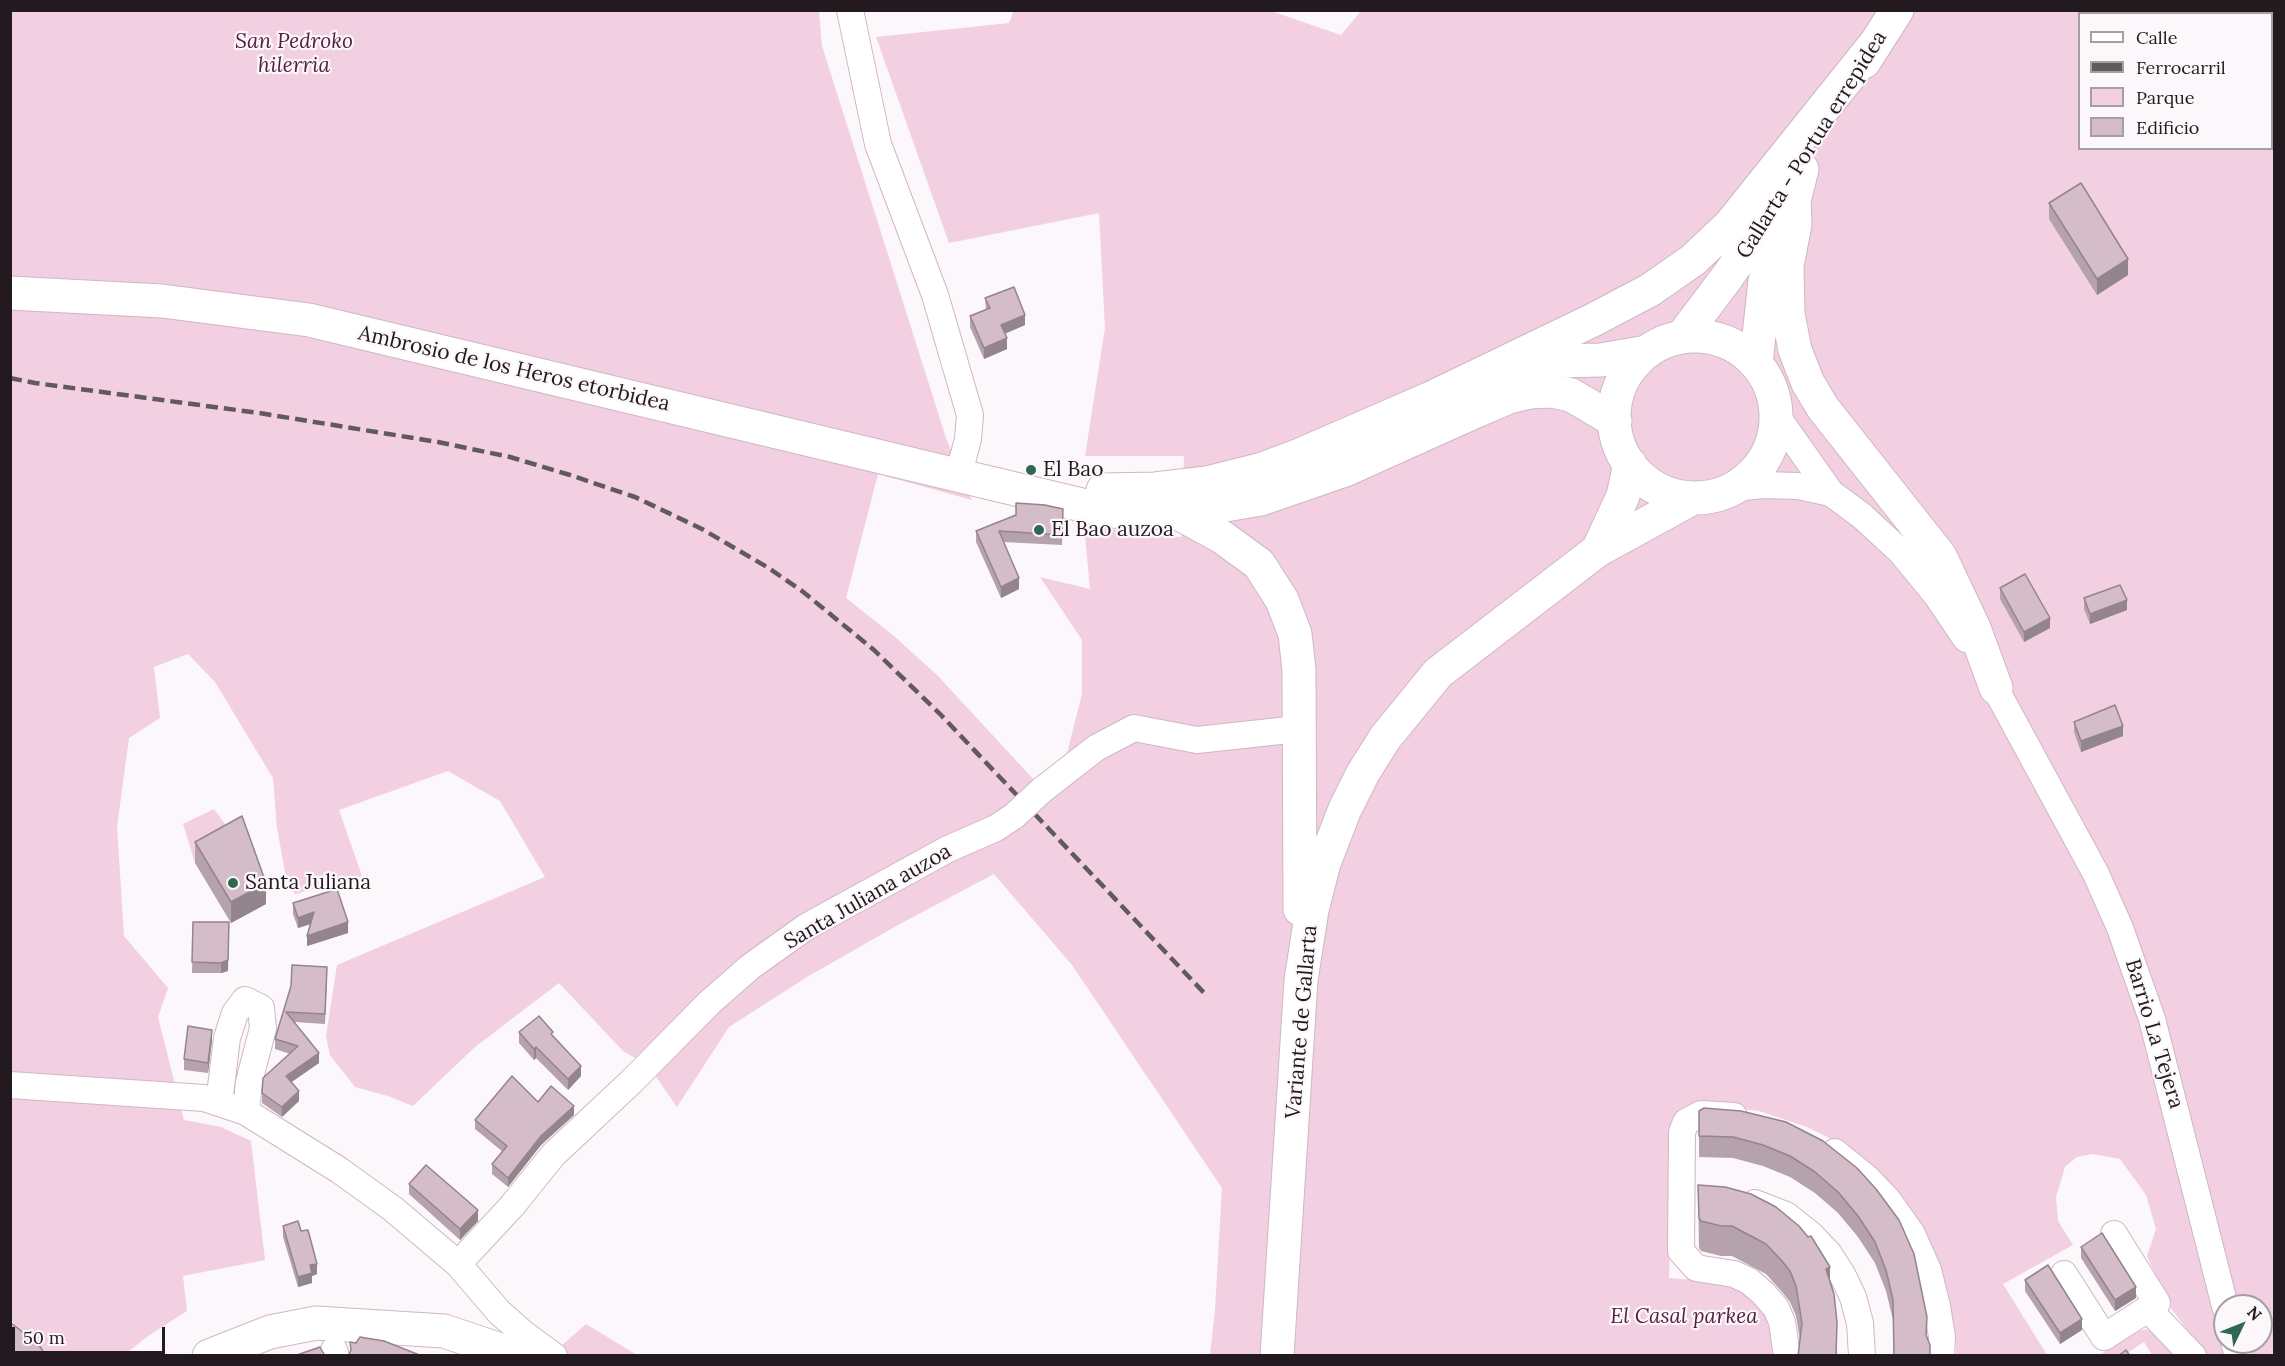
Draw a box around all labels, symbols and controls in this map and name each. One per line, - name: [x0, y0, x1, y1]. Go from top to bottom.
- legend: [2078, 12, 2273, 150]
- text: Calle: [2136, 26, 2177, 49]
- street label: Gallarta - Portua errepidea: [1731, 27, 1893, 263]
- park label: San Pedroko hilerria: [235, 29, 353, 79]
- text: Ferrocarril: [2136, 56, 2226, 79]
- text: Parque: [2136, 86, 2195, 109]
- text: Edificio: [2136, 116, 2199, 139]
- street label: Ambrosio de los Heros etorbidea: [356, 321, 672, 417]
- place label: El Bao: [1043, 457, 1103, 483]
- marker: El Bao: [1024, 463, 1038, 477]
- place label: El Bao auzoa: [1051, 517, 1174, 543]
- marker: El Bao auzoa: [1032, 523, 1046, 537]
- street label: Santa Juliana auzoa: [780, 839, 956, 955]
- place label: Santa Juliana: [245, 870, 371, 896]
- marker: Santa Juliana: [226, 876, 240, 890]
- street label: Variante de Gallarta: [1281, 924, 1323, 1120]
- street label: Barrio La Tejera: [2119, 956, 2189, 1112]
- north arrow: [2213, 1294, 2273, 1354]
- text: N: [2243, 1302, 2266, 1324]
- park label: El Casal parkea: [1610, 1304, 1758, 1330]
- scale bar: [15, 1315, 168, 1353]
- text: 50 m: [23, 1326, 65, 1349]

